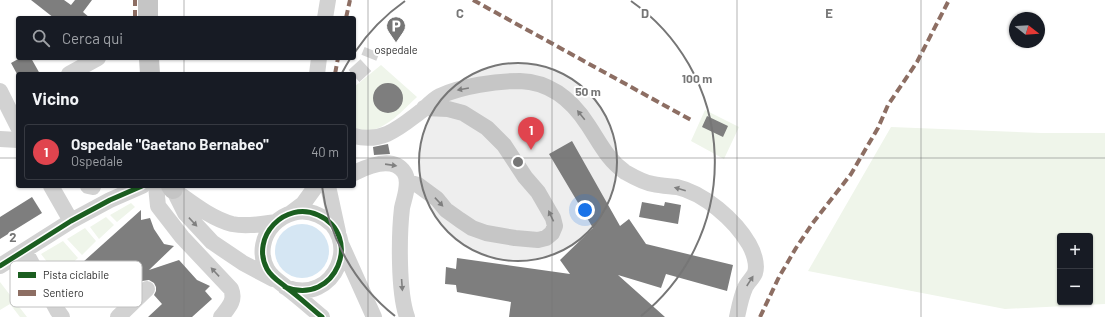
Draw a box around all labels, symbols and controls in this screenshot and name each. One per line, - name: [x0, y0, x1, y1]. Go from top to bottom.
- text: C: [456, 5, 464, 21]
- text: D: [641, 5, 649, 21]
- text: E: [825, 5, 833, 21]
- north arrow: [1009, 12, 1045, 48]
- parking icon: ospedale: [385, 15, 407, 43]
- search box: [16, 16, 356, 60]
- icon: search: [30, 27, 52, 49]
- text: Cerca qui: [62, 29, 123, 47]
- place label: ospedale: [374, 43, 418, 56]
- text: 100 m: [682, 71, 712, 85]
- text: 50 m: [575, 84, 601, 98]
- one-way arrow: [457, 86, 469, 92]
- text: Vicino: [32, 88, 79, 108]
- one-way arrow: [577, 110, 585, 121]
- pin: 1: [518, 117, 544, 150]
- text: Ospedale "Gaetano Bernabeo": [71, 135, 269, 153]
- text: 1: [44, 144, 48, 160]
- text: 40 m: [311, 144, 339, 160]
- text: Ospedale: [71, 153, 123, 169]
- centre of rings: [511, 155, 525, 169]
- one-way arrow: [385, 162, 397, 168]
- one-way arrow: [673, 186, 685, 192]
- one-way arrow: [435, 197, 444, 207]
- your location: [575, 200, 595, 220]
- one-way arrow: [548, 210, 554, 221]
- one-way arrow: [188, 217, 197, 227]
- text: 2: [9, 229, 17, 245]
- map controls: [1057, 233, 1093, 305]
- button: +: [1057, 233, 1093, 269]
- legend: [10, 261, 142, 307]
- one-way arrow: [211, 267, 220, 277]
- text: Pista ciclabile: [43, 268, 109, 281]
- button: −: [1057, 269, 1093, 305]
- one-way arrow: [746, 275, 754, 286]
- one-way arrow: [399, 279, 406, 291]
- text: Sentiero: [43, 286, 84, 299]

